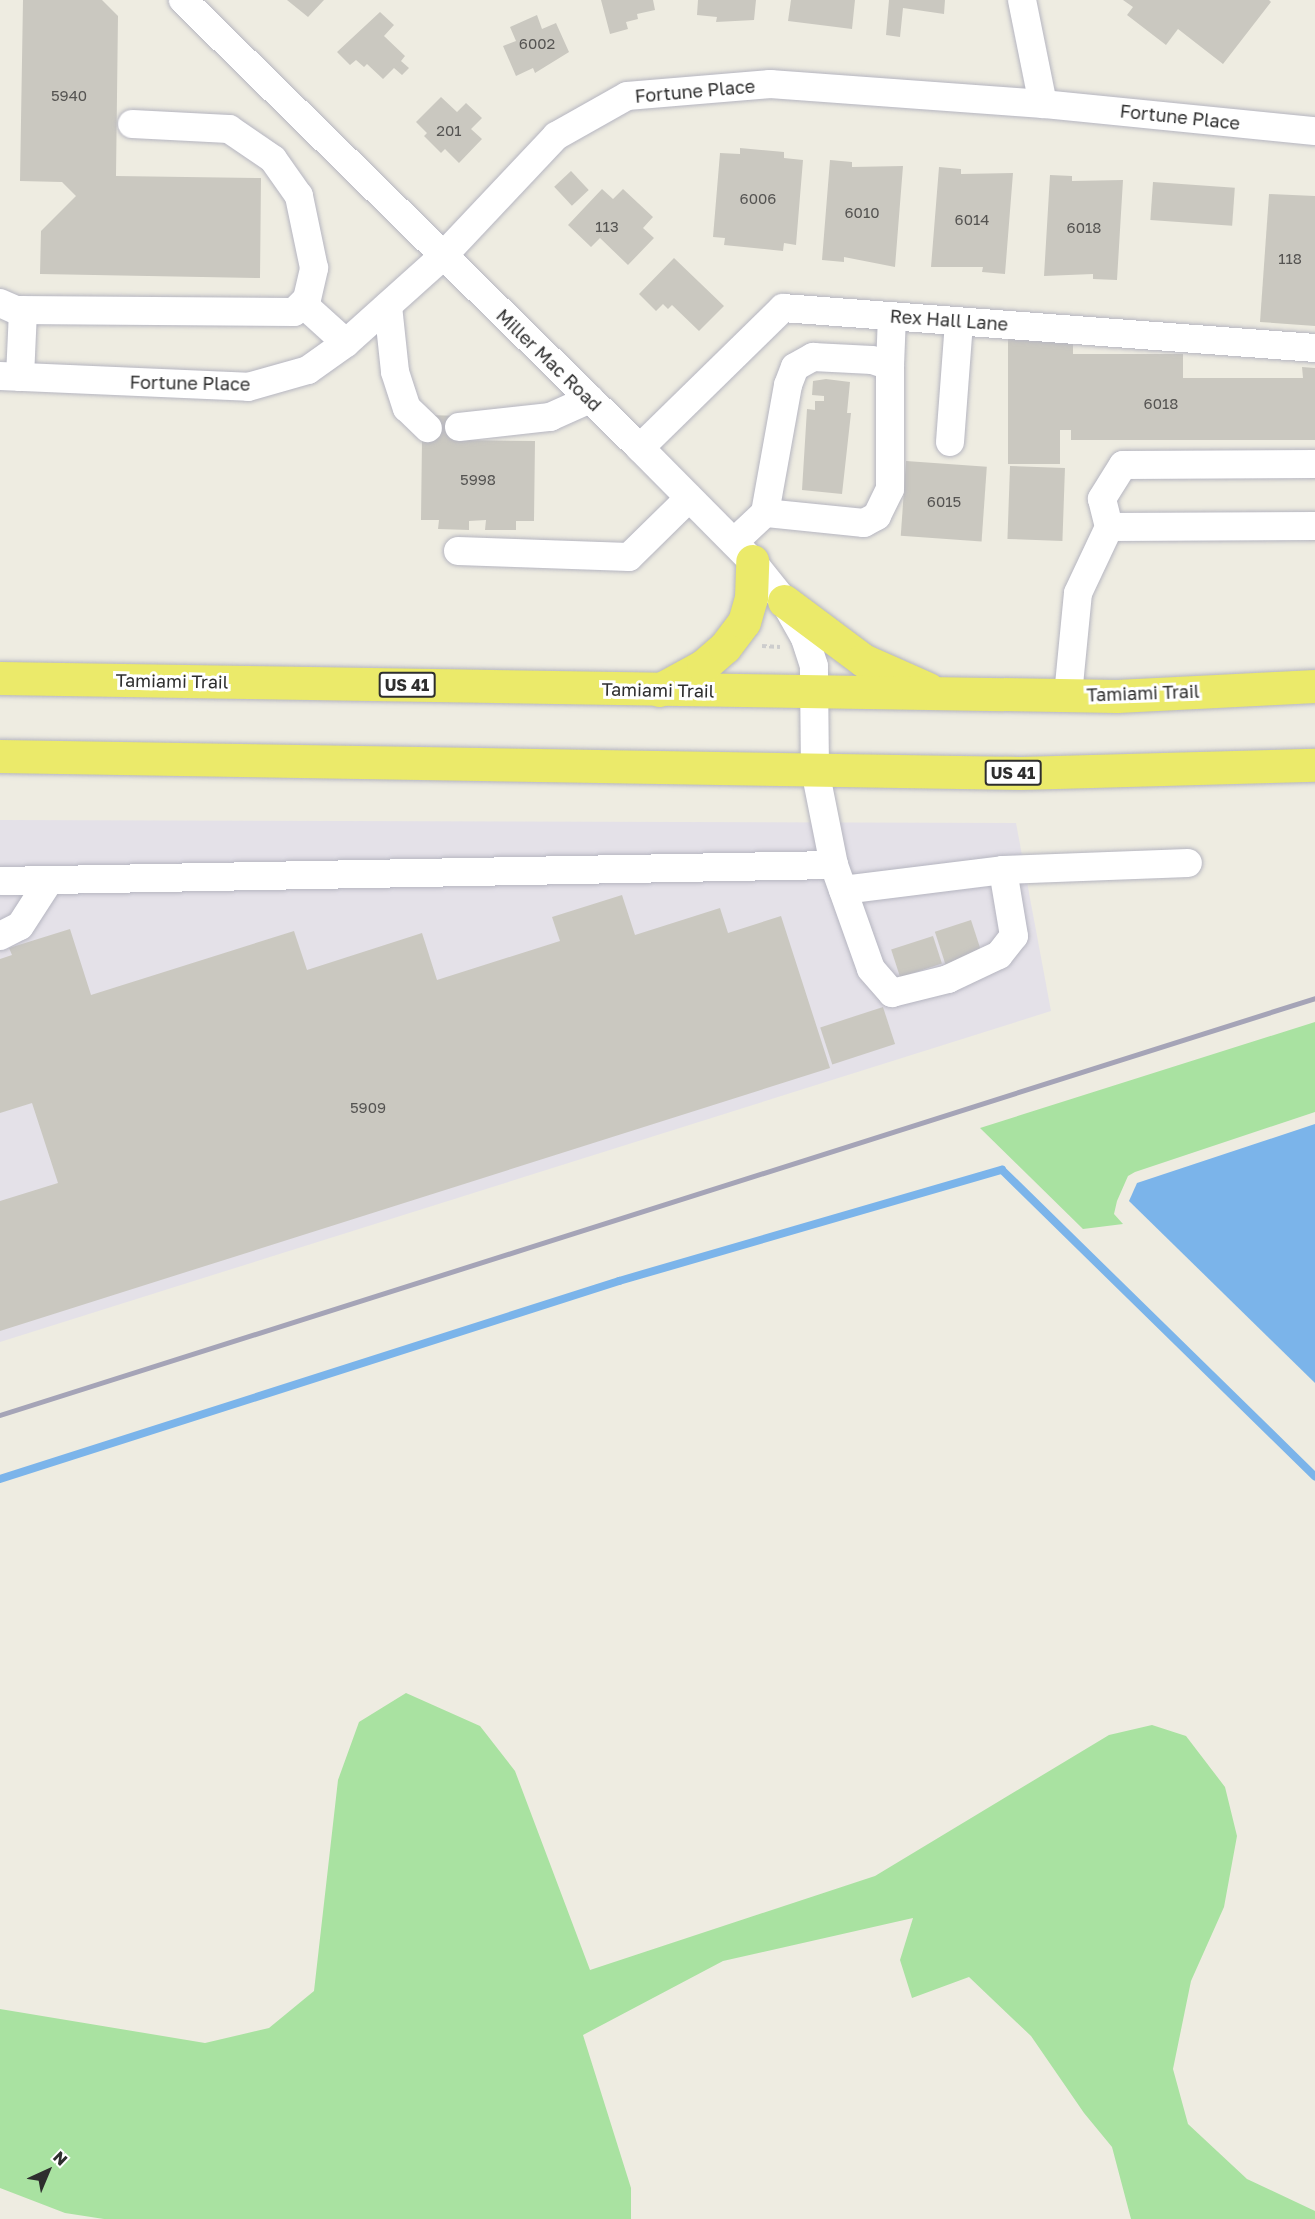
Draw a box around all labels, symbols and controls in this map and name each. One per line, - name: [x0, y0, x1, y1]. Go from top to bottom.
- house number: 6002: [519, 35, 555, 53]
- street label: Fortune Place: [634, 75, 756, 107]
- house number: 5940: [51, 87, 87, 105]
- street label: Fortune Place: [1119, 100, 1241, 134]
- house number: 201: [436, 122, 462, 140]
- house number: 6006: [740, 190, 776, 208]
- house number: 6010: [845, 204, 879, 222]
- house number: 6014: [955, 211, 989, 229]
- house number: 113: [595, 218, 619, 236]
- house number: 6018: [1067, 219, 1101, 237]
- house number: 118: [1278, 250, 1302, 268]
- street label: Miller Mac Road: [492, 304, 606, 416]
- street label: Rex Hall Lane: [889, 305, 1009, 335]
- street label: Fortune Place: [129, 371, 251, 395]
- house number: 6018: [1144, 395, 1178, 413]
- house number: 5998: [460, 471, 496, 489]
- house number: 6015: [927, 493, 961, 511]
- street label: Tamiami Trail: [115, 669, 229, 693]
- road number: US 41: [378, 672, 436, 698]
- street label: Tamiami Trail: [601, 678, 715, 702]
- street label: Tamiami Trail: [1086, 680, 1200, 706]
- road number: US 41: [984, 760, 1042, 786]
- house number: 5909: [350, 1099, 386, 1117]
- north arrow: [18, 2141, 78, 2201]
- text: N: [49, 2147, 72, 2169]

